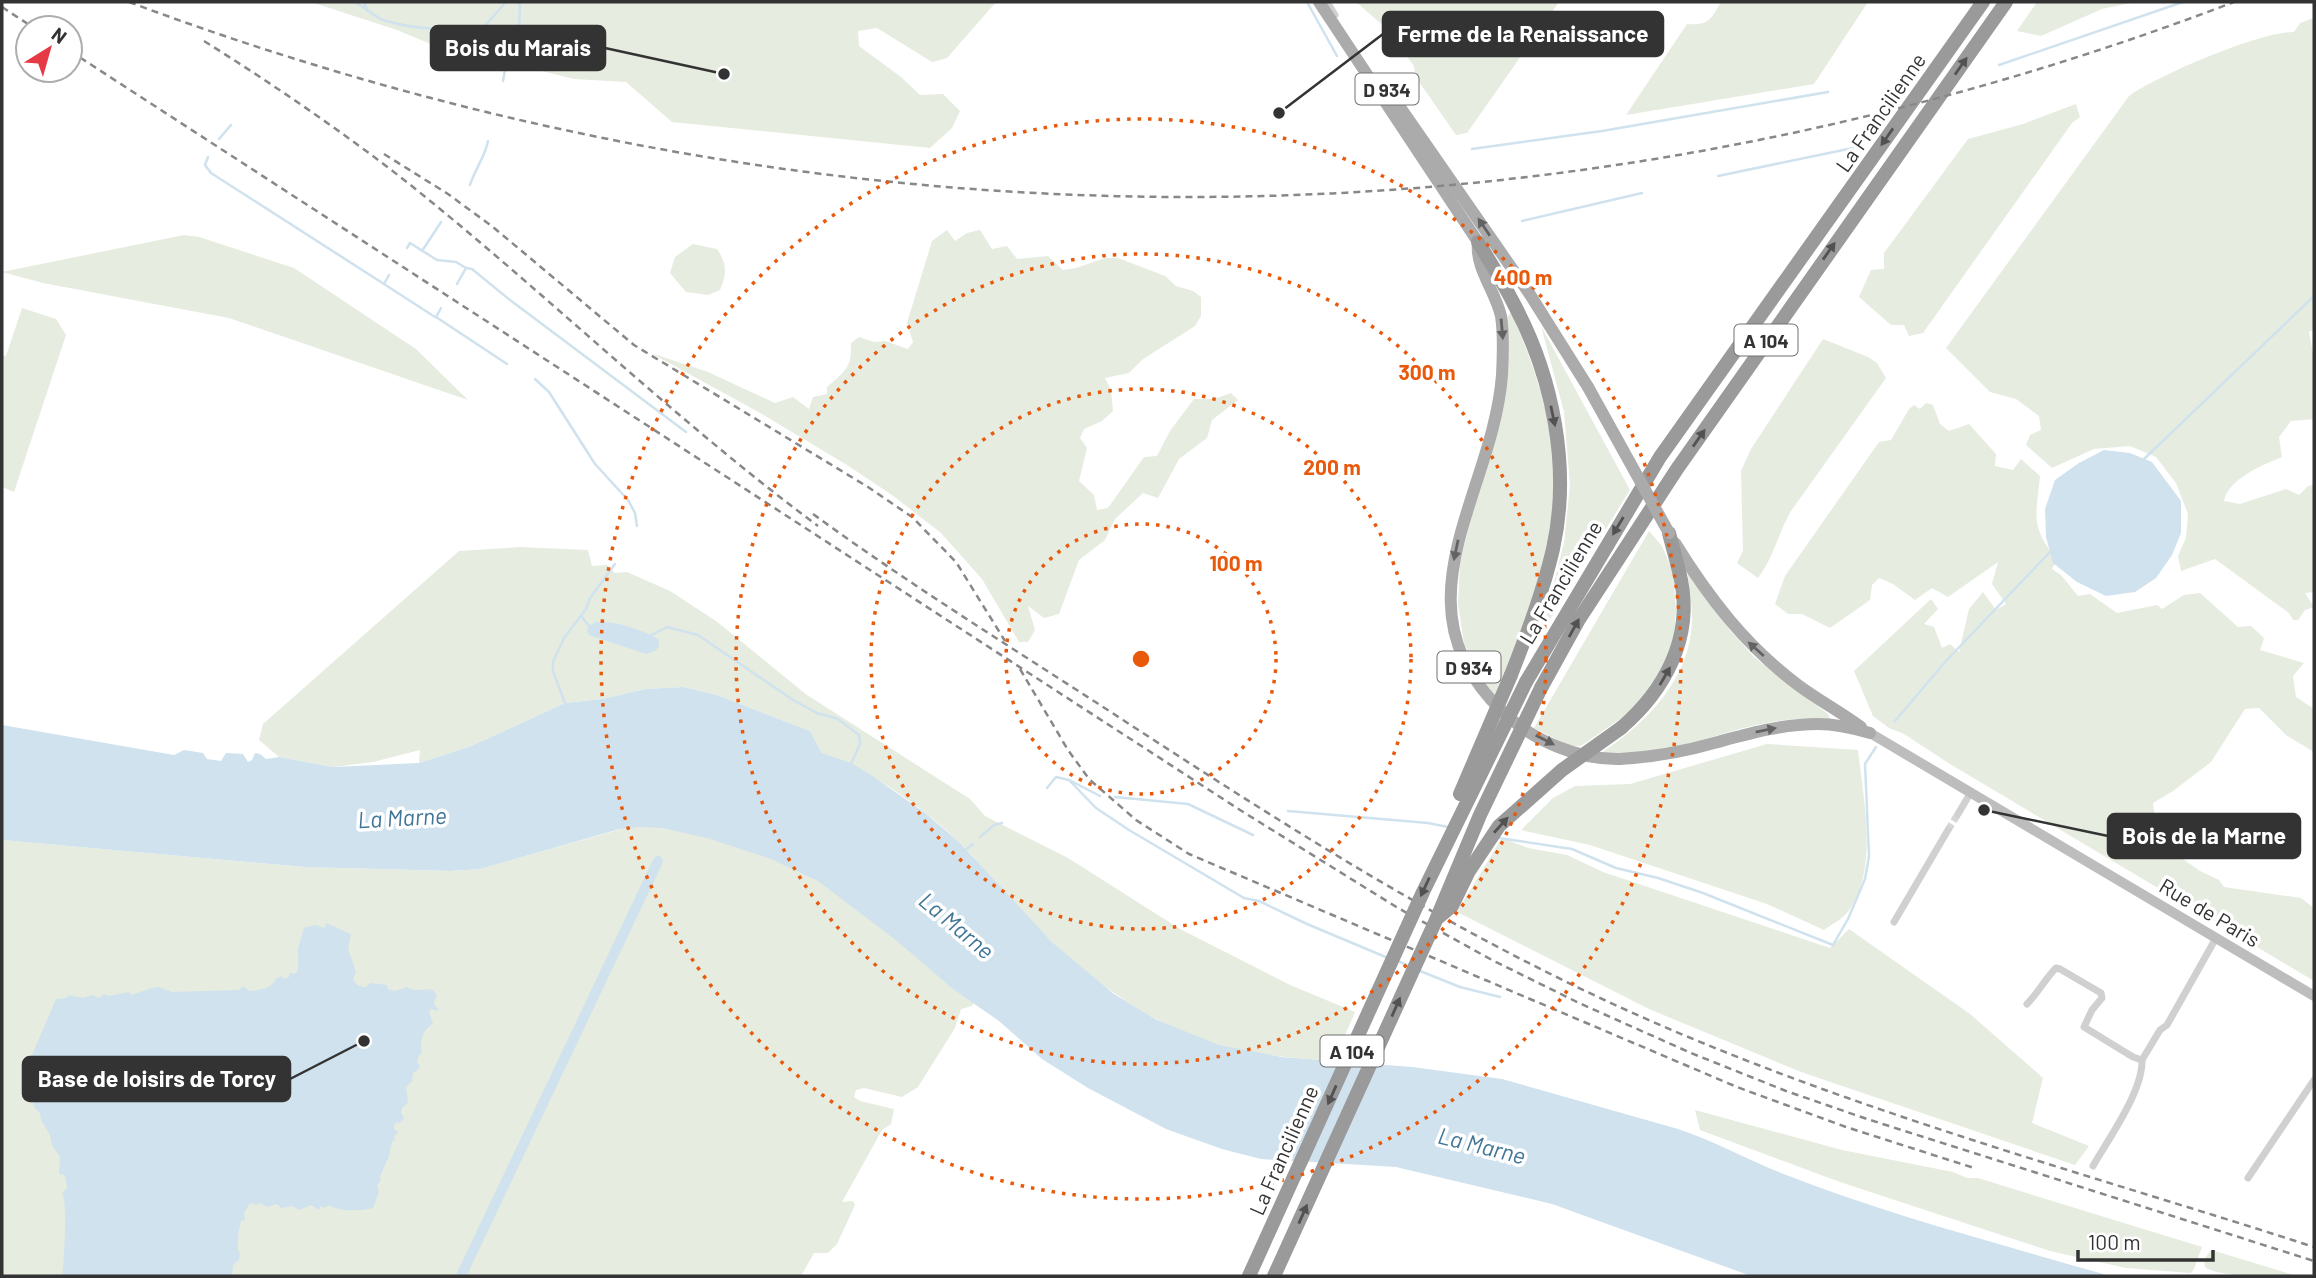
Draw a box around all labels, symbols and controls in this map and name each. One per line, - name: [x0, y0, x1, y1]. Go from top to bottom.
- callout: Ferme de la Renaissance: [1383, 12, 1663, 56]
- north arrow: [14, 14, 84, 84]
- text: Ferme de la Renaissance: [1397, 19, 1649, 47]
- text: N: [48, 22, 72, 48]
- callout: Bois du Marais: [431, 26, 605, 70]
- text: Bois du Marais: [445, 33, 591, 61]
- street label: La Francilienne: [1830, 48, 1930, 176]
- one-way arrow: [1953, 57, 1967, 75]
- road number: D 934: [1356, 74, 1418, 104]
- one-way arrow: [1880, 128, 1894, 146]
- one-way arrow: [1478, 218, 1491, 237]
- one-way arrow: [1822, 242, 1836, 260]
- text: 400 m: [1494, 264, 1552, 289]
- one-way arrow: [1497, 319, 1508, 341]
- road number: A 104: [1734, 324, 1798, 356]
- text: 300 m: [1398, 359, 1456, 384]
- one-way arrow: [1547, 405, 1558, 427]
- one-way arrow: [1692, 429, 1706, 447]
- text: 200 m: [1303, 454, 1361, 479]
- street label: La Francilienne: [1513, 516, 1607, 648]
- one-way arrow: [1612, 516, 1624, 535]
- one-way arrow: [1450, 539, 1461, 561]
- text: 100 m: [1209, 550, 1263, 575]
- one-way arrow: [1568, 619, 1580, 638]
- one-way arrow: [1747, 641, 1765, 657]
- centre of rings: [1129, 647, 1153, 671]
- road number: D 934: [1438, 652, 1500, 682]
- one-way arrow: [1659, 667, 1671, 686]
- one-way arrow: [1755, 724, 1777, 735]
- one-way arrow: [1535, 735, 1555, 746]
- water label: La Marne: [357, 801, 447, 833]
- callout: Bois de la Marne: [2108, 814, 2300, 858]
- one-way arrow: [1493, 817, 1509, 834]
- text: Bois de la Marne: [2122, 821, 2286, 849]
- street label: Rue de Paris: [2155, 872, 2265, 952]
- one-way arrow: [1419, 877, 1430, 898]
- water label: La Marne: [914, 886, 1000, 964]
- one-way arrow: [1390, 997, 1402, 1017]
- road number: A 104: [1320, 1036, 1384, 1066]
- callout: Base de loisirs de Torcy: [23, 1057, 290, 1101]
- text: Base de loisirs de Torcy: [38, 1064, 277, 1092]
- street label: La Francilienne: [1243, 1081, 1323, 1219]
- one-way arrow: [1326, 1085, 1338, 1105]
- water label: La Marne: [1435, 1121, 1529, 1169]
- one-way arrow: [1297, 1204, 1308, 1224]
- scale bar: [2078, 1218, 2213, 1262]
- text: 100 m: [2088, 1229, 2141, 1254]

